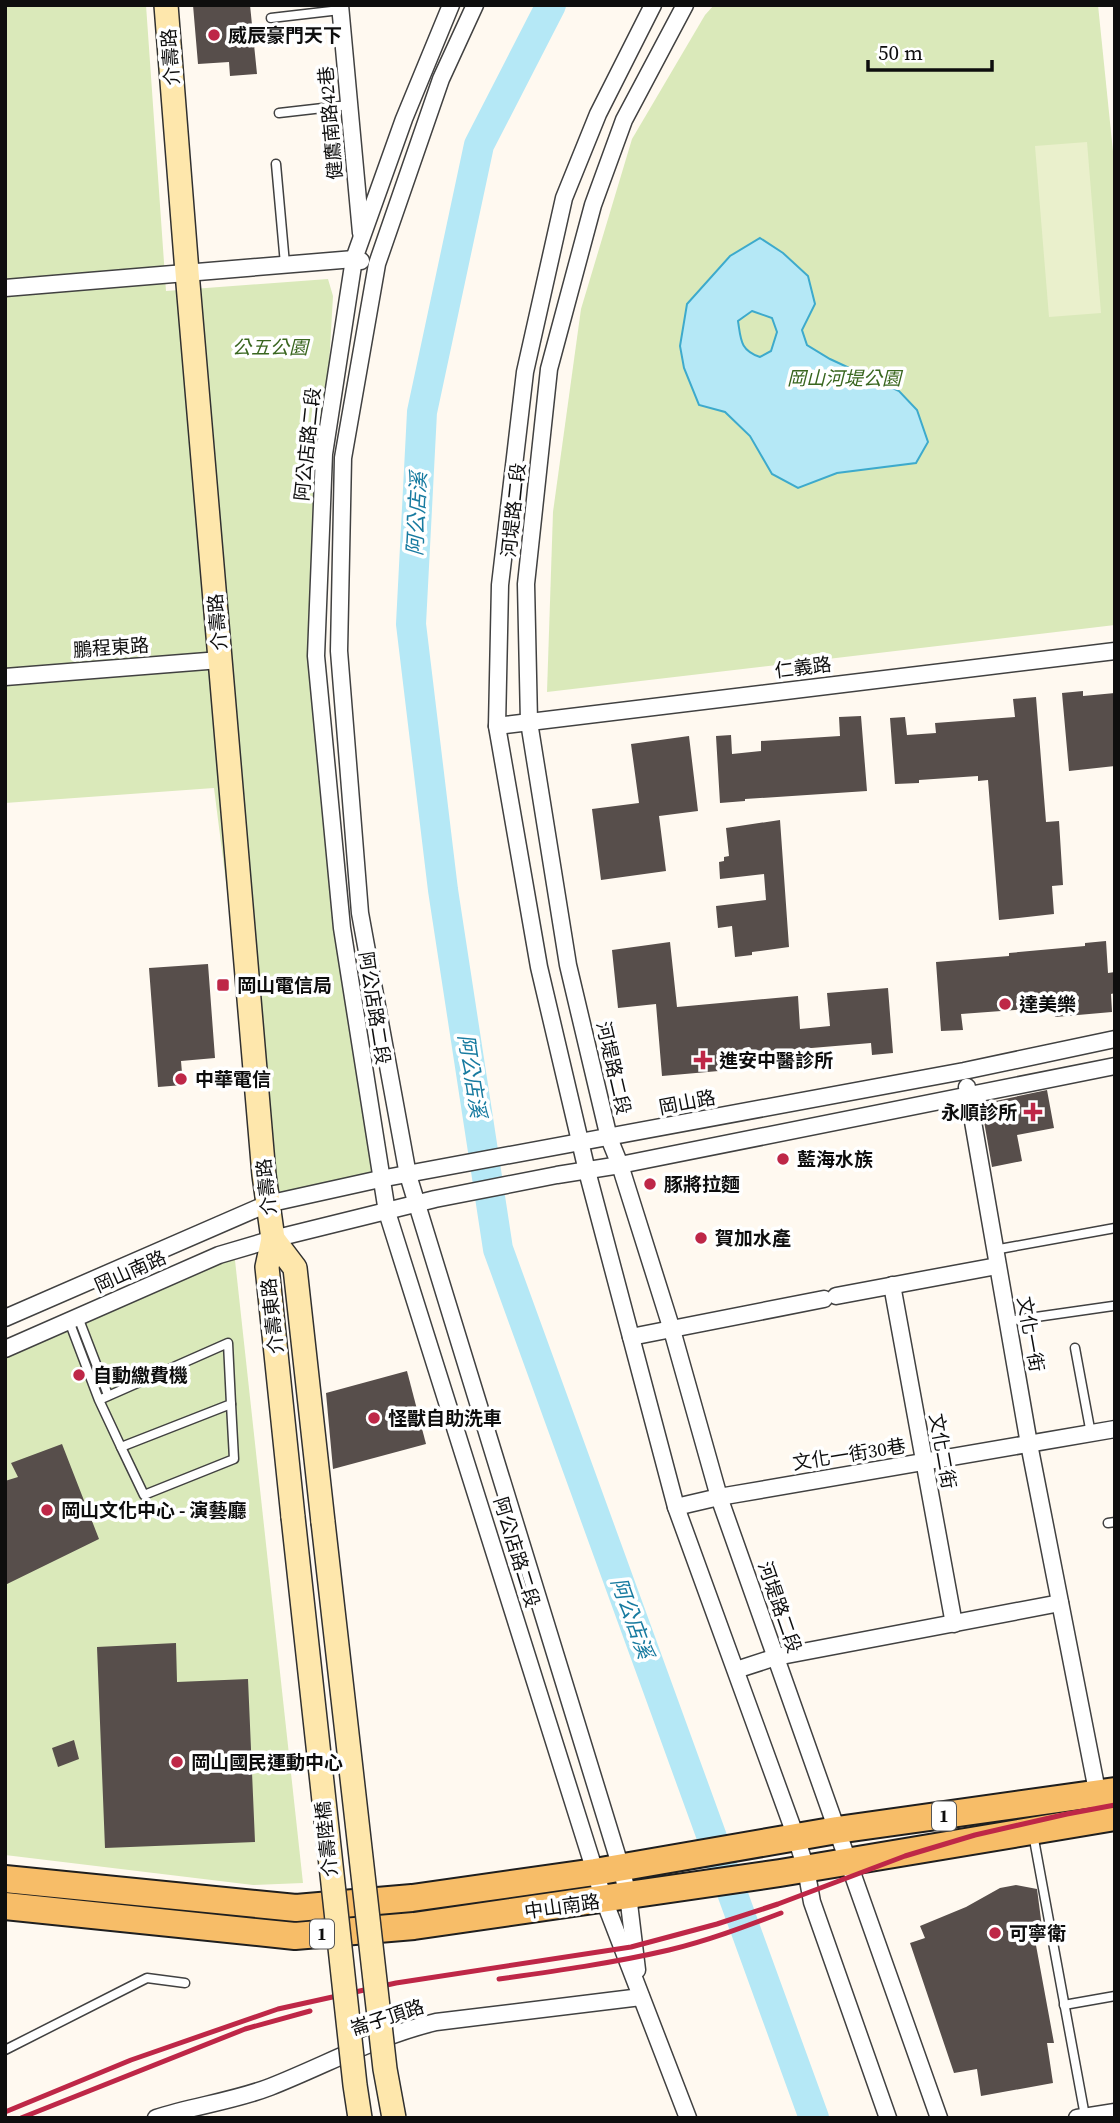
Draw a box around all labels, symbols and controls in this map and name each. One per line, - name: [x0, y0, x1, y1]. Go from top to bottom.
- place label: 威辰豪門天下: [228, 22, 342, 48]
- marker: 威辰豪門天下: [206, 27, 222, 43]
- street label: 介壽路: [155, 28, 185, 86]
- scale bar: [868, 28, 992, 72]
- text: 50 m: [878, 38, 923, 67]
- street label: 健鷹南路42巷: [312, 65, 348, 181]
- park label: 公五公園: [232, 334, 311, 360]
- park label: 岡山河堤公園: [787, 365, 904, 391]
- street label: 阿公店路二段: [288, 386, 326, 502]
- street label: 河堤路二段: [495, 461, 531, 559]
- water label: 阿公店溪: [400, 468, 433, 557]
- street label: 介壽路: [202, 592, 232, 652]
- street label: 鵬程東路: [72, 631, 150, 663]
- street label: 仁義路: [773, 651, 833, 683]
- street label: 阿公店路二段: [353, 950, 397, 1066]
- place label: 岡山電信局: [237, 972, 332, 998]
- marker: 岡山電信局: [215, 977, 231, 993]
- place label: 達美樂: [1019, 991, 1076, 1017]
- marker: 達美樂: [997, 996, 1013, 1012]
- street label: 河堤路二段: [591, 1019, 637, 1117]
- water label: 阿公店溪: [452, 1032, 494, 1123]
- place label: 進安中醫診所: [719, 1047, 833, 1073]
- marker: 進安中醫診所: [693, 1050, 713, 1070]
- place label: 中華電信: [195, 1066, 271, 1092]
- marker: 中華電信: [173, 1071, 189, 1087]
- street label: 岡山路: [657, 1084, 717, 1120]
- place label: 永順診所: [941, 1099, 1017, 1125]
- marker: 永順診所: [1023, 1102, 1043, 1122]
- place label: 藍海水族: [797, 1146, 873, 1172]
- marker: 藍海水族: [775, 1151, 791, 1167]
- street label: 介壽路: [250, 1157, 282, 1217]
- place label: 豚將拉麵: [664, 1171, 740, 1197]
- marker: 豚將拉麵: [642, 1176, 658, 1192]
- place label: 賀加水產: [715, 1225, 791, 1251]
- marker: 賀加水產: [693, 1230, 709, 1246]
- street label: 岡山南路: [90, 1244, 170, 1298]
- street label: 介壽東路: [255, 1277, 289, 1355]
- street label: 文化一街: [1012, 1294, 1050, 1374]
- place label: 自動繳費機: [93, 1362, 188, 1388]
- marker: 自動繳費機: [71, 1367, 87, 1383]
- place label: 怪獸自助洗車: [388, 1405, 502, 1431]
- marker: 怪獸自助洗車: [366, 1410, 382, 1426]
- street label: 文化二街: [924, 1411, 962, 1491]
- street label: 文化一街30巷: [791, 1432, 907, 1476]
- street label: 阿公店路二段: [488, 1494, 546, 1610]
- place label: 岡山文化中心 - 演藝廳: [61, 1497, 247, 1523]
- marker: 岡山文化中心 - 演藝廳: [39, 1502, 55, 1518]
- street label: 河堤路二段: [752, 1558, 808, 1656]
- water label: 阿公店溪: [604, 1573, 661, 1665]
- place label: 岡山國民運動中心: [191, 1749, 343, 1775]
- marker: 岡山國民運動中心: [169, 1754, 185, 1770]
- street label: 介壽陸橋: [309, 1800, 343, 1878]
- road number: 1: [932, 1802, 956, 1830]
- street label: 中山南路: [523, 1888, 601, 1924]
- road number: 1: [310, 1920, 334, 1948]
- place label: 可寧衛: [1009, 1920, 1066, 1946]
- marker: 可寧衛: [987, 1925, 1003, 1941]
- street label: 崙子頂路: [347, 1993, 427, 2041]

